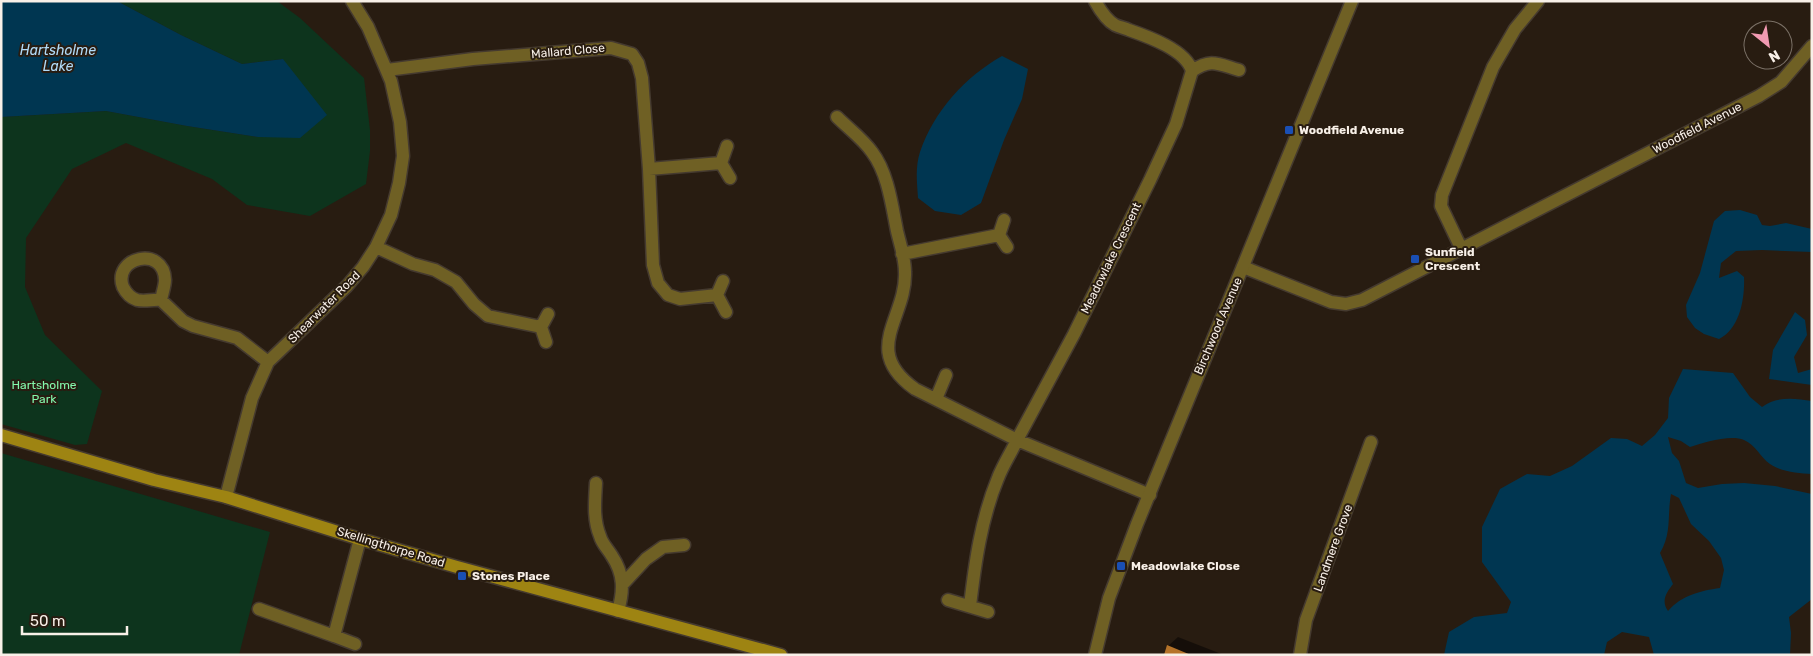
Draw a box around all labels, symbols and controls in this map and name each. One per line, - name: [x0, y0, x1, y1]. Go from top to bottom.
- north arrow: [1743, 20, 1793, 70]
- street label: Mallard Close: [531, 41, 606, 61]
- water label: Hartsholme Lake: [20, 42, 96, 75]
- text: N: [1766, 46, 1783, 66]
- street label: Woodfield Avenue: [1650, 99, 1744, 157]
- place label: Woodfield Avenue: [1299, 123, 1404, 137]
- marker: Woodfield Avenue: [1283, 124, 1295, 136]
- street label: Meadowlake Crescent: [1078, 200, 1144, 316]
- place label: Sunfield Crescent: [1425, 245, 1480, 273]
- marker: Sunfield Crescent: [1409, 253, 1421, 265]
- street label: Shearwater Road: [285, 268, 363, 346]
- street label: Birchwood Avenue: [1191, 275, 1245, 377]
- park label: Hartsholme Park: [11, 378, 77, 406]
- street label: Landmere Grove: [1311, 502, 1355, 593]
- street label: Skellingthorpe Road: [335, 524, 447, 570]
- place label: Meadowlake Close: [1131, 559, 1240, 573]
- marker: Meadowlake Close: [1115, 560, 1127, 572]
- place label: Stones Place: [472, 569, 550, 583]
- marker: Stones Place: [456, 570, 468, 582]
- scale bar: [22, 604, 128, 636]
- text: 50 m: [30, 612, 65, 630]

